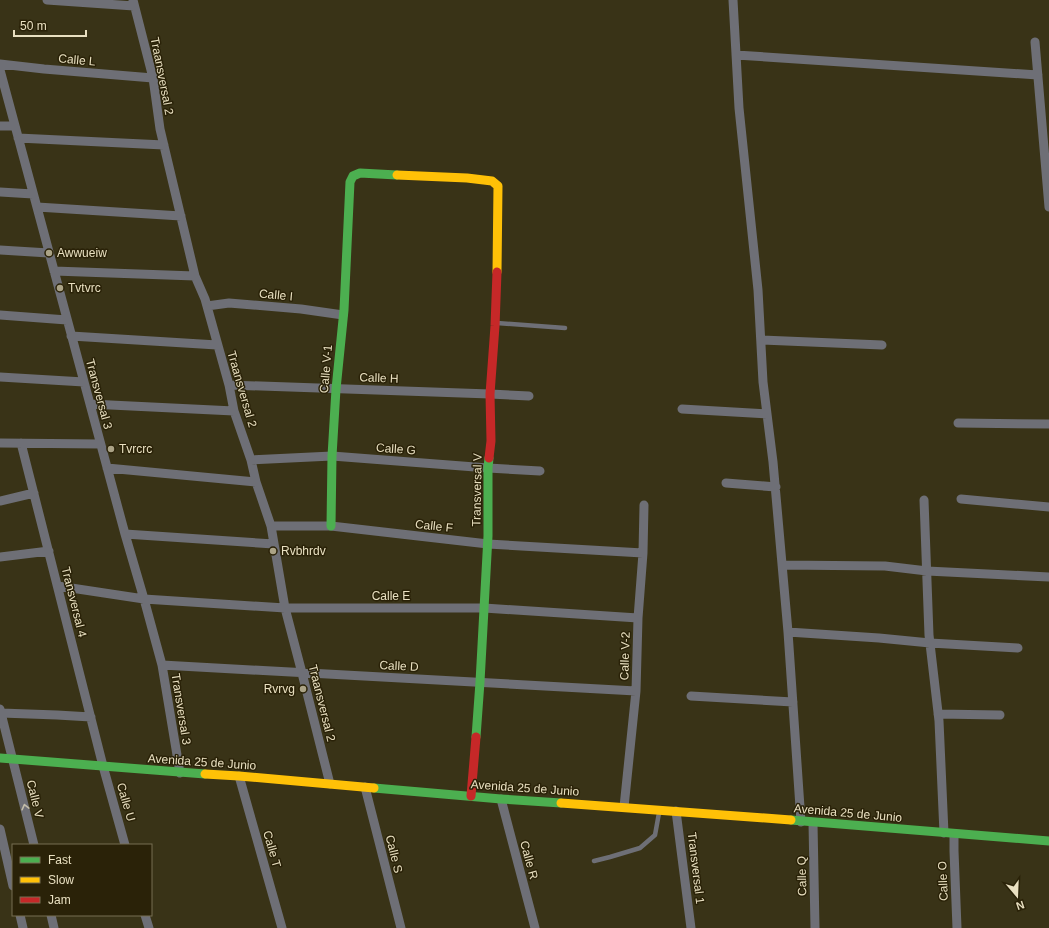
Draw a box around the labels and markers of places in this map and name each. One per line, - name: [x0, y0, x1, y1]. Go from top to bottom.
- place label: Awwueiw: [57, 246, 107, 260]
- marker: Awwueiw: [44, 248, 54, 258]
- place label: Tvtvrc: [68, 281, 101, 295]
- marker: Tvtvrc: [55, 283, 65, 293]
- place label: Tvrcrc: [119, 442, 152, 456]
- marker: Tvrcrc: [106, 444, 116, 454]
- place label: Rvbhrdv: [281, 544, 326, 558]
- marker: Rvbhrdv: [268, 546, 278, 556]
- place label: Rvrvg: [264, 682, 295, 696]
- marker: Rvrvg: [298, 684, 308, 694]

